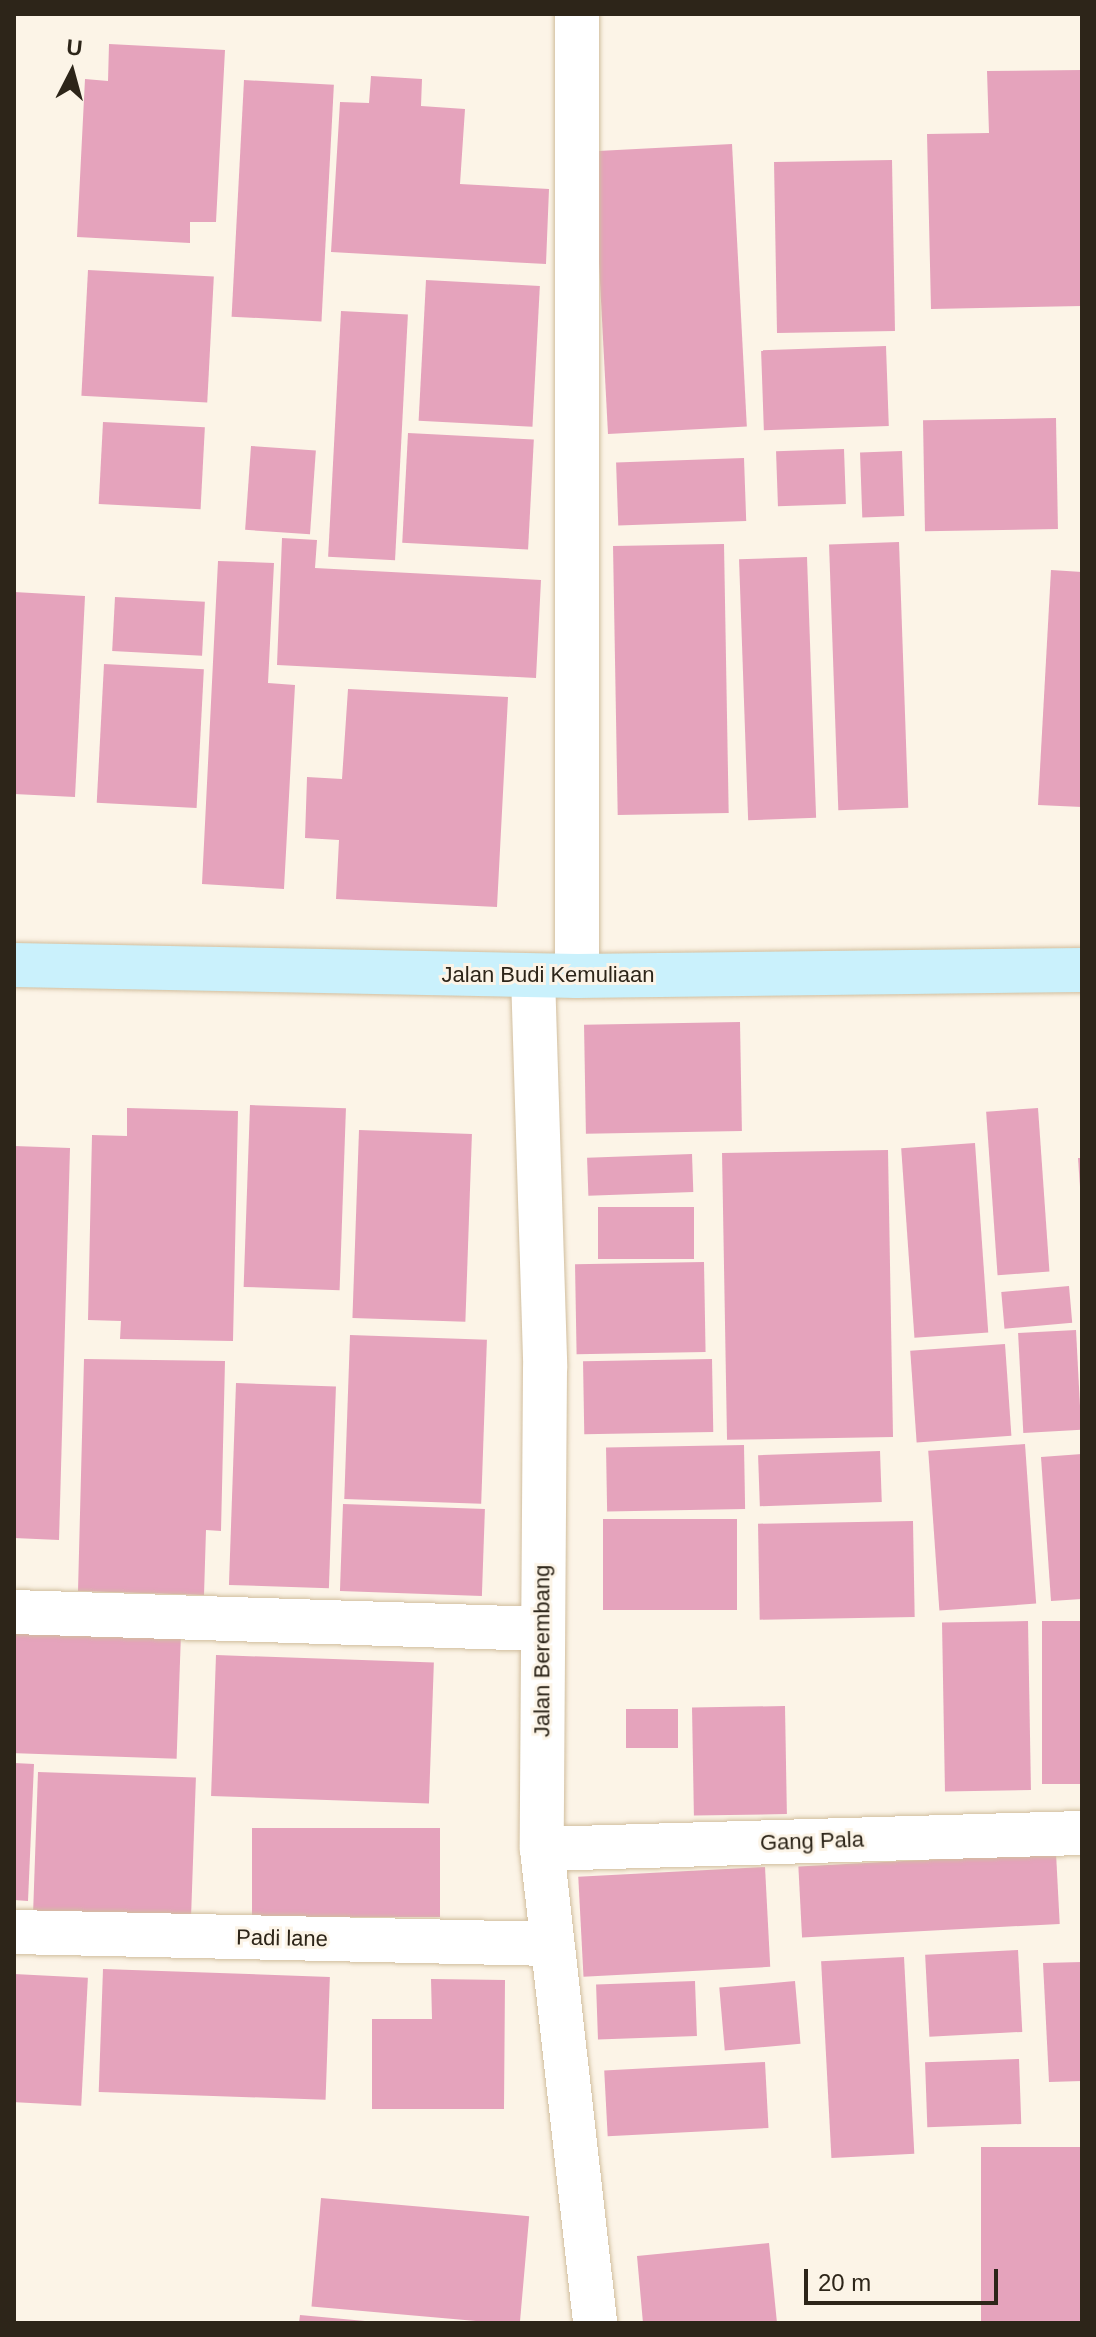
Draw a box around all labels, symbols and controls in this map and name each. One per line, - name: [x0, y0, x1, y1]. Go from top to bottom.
- north arrow: [32, 32, 112, 112]
- text: U: [65, 34, 84, 61]
- street label: Jalan Budi Kemuliaan: [442, 962, 654, 988]
- street label: Jalan Berembang: [529, 1565, 555, 1737]
- street label: Gang Pala: [760, 1826, 864, 1856]
- street label: Padi lane: [236, 1924, 328, 1952]
- scale bar: [808, 2253, 1002, 2303]
- text: 20 m: [818, 2269, 871, 2296]

